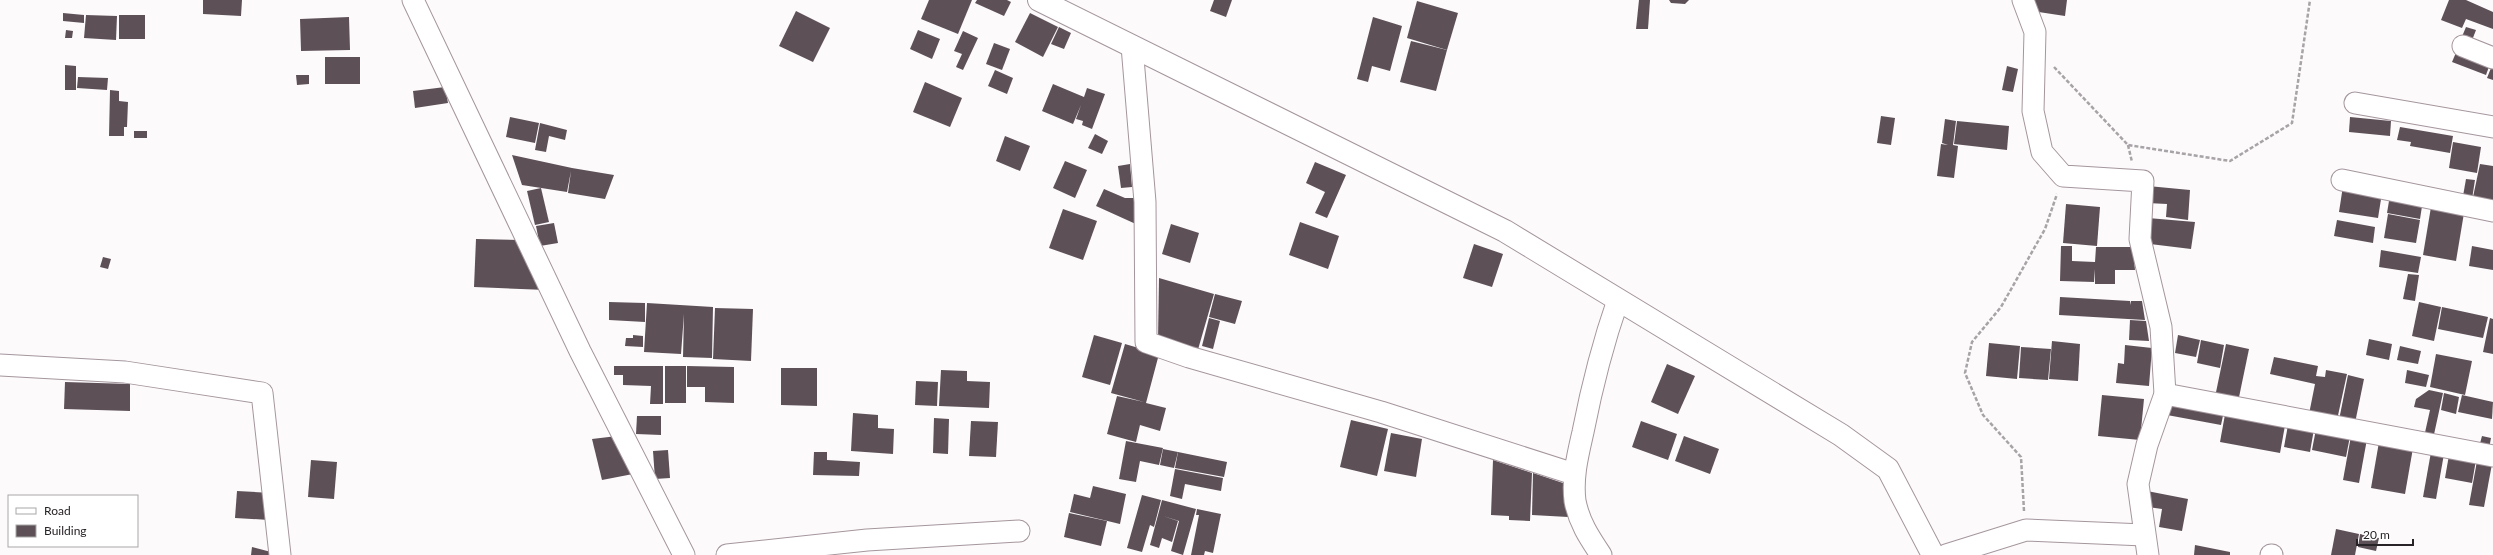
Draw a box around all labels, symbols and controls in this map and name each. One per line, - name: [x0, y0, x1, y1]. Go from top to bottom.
- legend: [8, 495, 138, 547]
- text: Road: [44, 503, 71, 518]
- scale bar: [2357, 521, 2413, 547]
- text: Building: [44, 523, 87, 538]
- text: 20 m: [2363, 527, 2390, 542]

